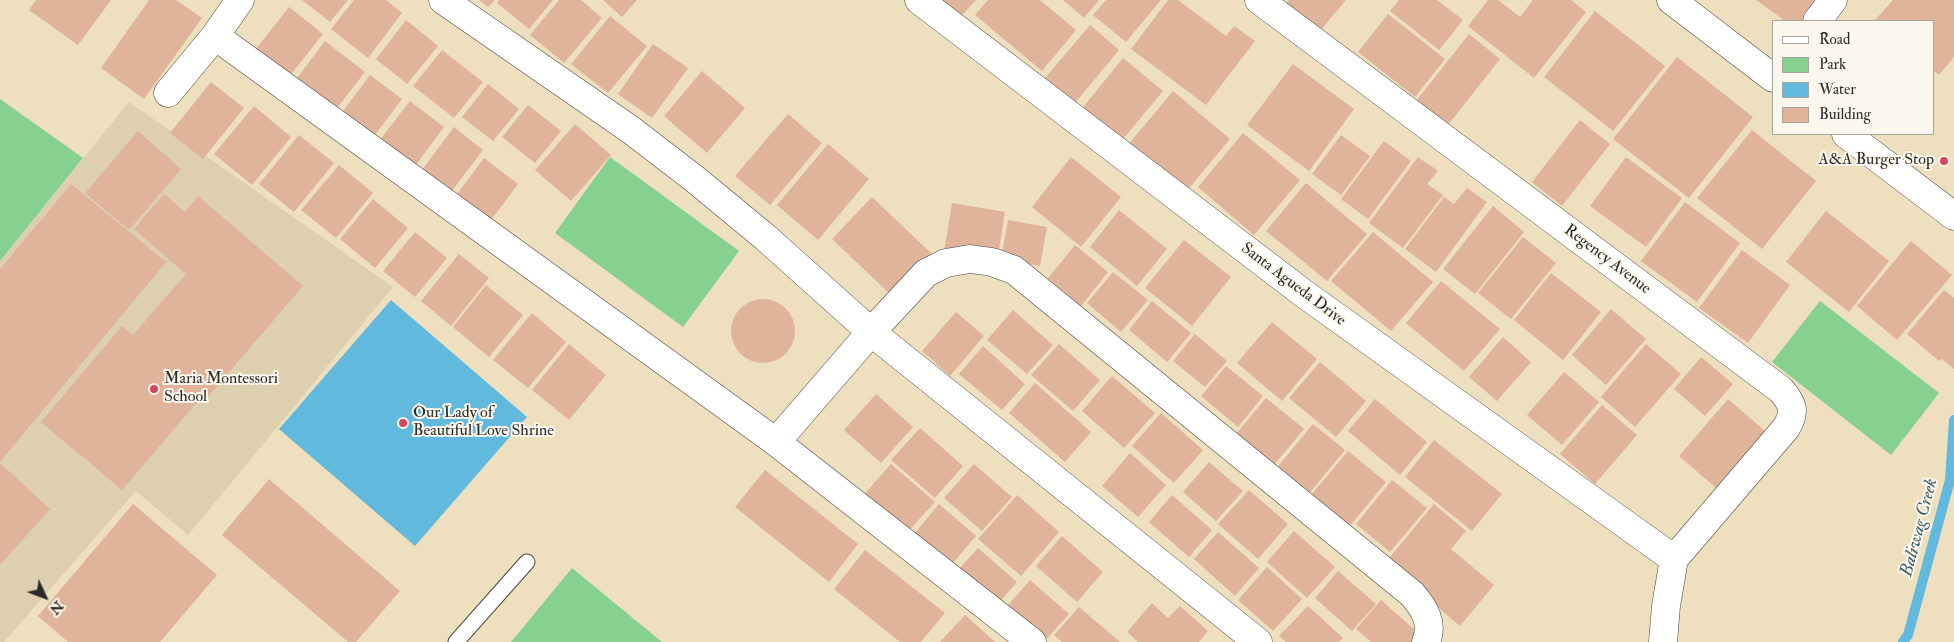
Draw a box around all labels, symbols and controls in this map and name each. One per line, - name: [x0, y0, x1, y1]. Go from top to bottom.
- legend: [1772, 20, 1934, 135]
- text: Road: [1819, 30, 1850, 49]
- text: Park: [1819, 55, 1846, 74]
- text: Water: [1819, 80, 1856, 99]
- text: Building: [1819, 105, 1871, 124]
- place label: A&A Burger Stop: [1819, 151, 1934, 171]
- marker: A&A Burger Stop: [1938, 155, 1950, 167]
- street label: Regency Avenue: [1560, 221, 1654, 299]
- street label: Santa Agueda Drive: [1237, 239, 1349, 331]
- place label: Maria Montessori School: [164, 370, 278, 408]
- marker: Maria Montessori School: [148, 383, 160, 395]
- place label: Our Lady of Beautiful Love Shrine: [413, 404, 554, 442]
- marker: Our Lady of Beautiful Love Shrine: [397, 417, 409, 429]
- water label: Baliwag Creek: [1897, 477, 1943, 579]
- north arrow: [20, 572, 70, 622]
- text: N: [46, 597, 67, 618]

